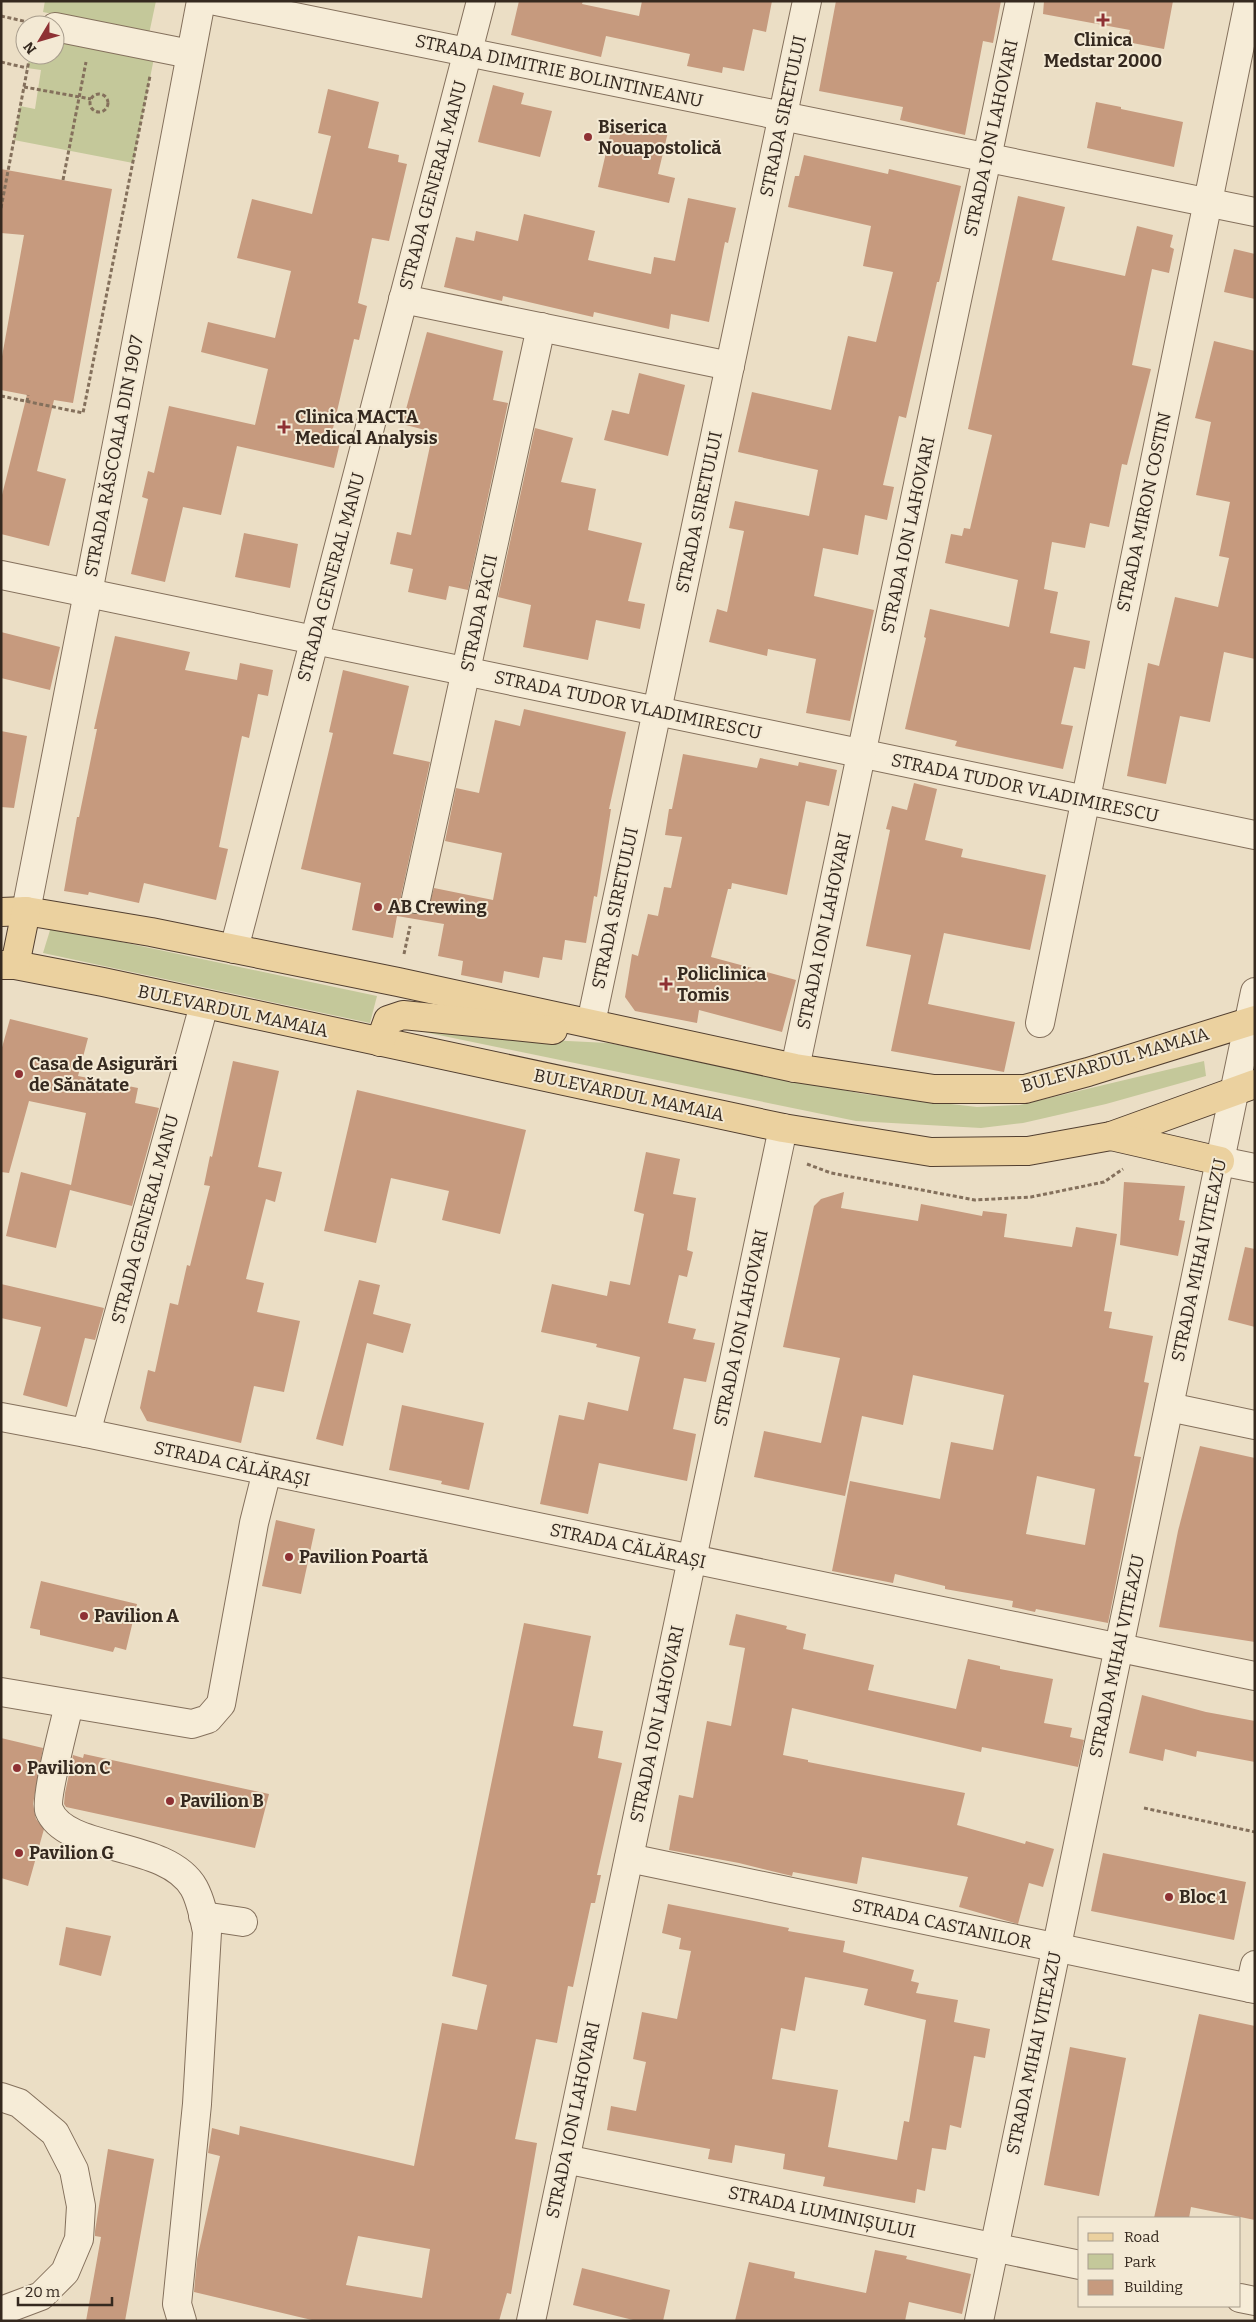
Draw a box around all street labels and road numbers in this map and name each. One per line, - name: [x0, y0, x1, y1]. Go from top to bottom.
- street label: STRADA DIMITRIE BOLINTINEANU: [413, 30, 705, 112]
- street label: STRADA SIRETULUI: [755, 33, 811, 199]
- street label: STRADA ION LAHOVARI: [959, 38, 1023, 238]
- street label: STRADA GENERAL MANU: [394, 78, 472, 292]
- street label: STRADA RĂSCOALA DIN 1907: [80, 333, 148, 579]
- street label: STRADA MIRON COSTIN: [1112, 410, 1176, 614]
- street label: STRADA SIRETULUI: [671, 429, 727, 595]
- street label: STRADA ION LAHOVARI: [876, 435, 940, 635]
- street label: STRADA GENERAL MANU: [292, 470, 370, 684]
- street label: STRADA PĂCII: [456, 552, 502, 674]
- street label: STRADA TUDOR VLADIMIRESCU: [492, 666, 764, 744]
- street label: STRADA TUDOR VLADIMIRESCU: [889, 749, 1161, 827]
- street label: STRADA SIRETULUI: [587, 825, 643, 991]
- street label: STRADA ION LAHOVARI: [792, 831, 856, 1031]
- street label: BULEVARDUL MAMAIA: [136, 980, 330, 1042]
- street label: BULEVARDUL MAMAIA: [1019, 1023, 1212, 1097]
- street label: BULEVARDUL MAMAIA: [532, 1064, 726, 1126]
- street label: STRADA GENERAL MANU: [106, 1112, 184, 1326]
- street label: STRADA MIHAI VITEAZU: [1167, 1156, 1231, 1364]
- street label: STRADA ION LAHOVARI: [709, 1228, 773, 1428]
- street label: STRADA CĂLĂRAȘI: [152, 1437, 312, 1491]
- street label: STRADA CĂLĂRAȘI: [548, 1519, 708, 1573]
- street label: STRADA MIHAI VITEAZU: [1085, 1552, 1149, 1760]
- street label: STRADA ION LAHOVARI: [625, 1624, 689, 1824]
- street label: STRADA CASTANILOR: [850, 1894, 1034, 1954]
- street label: STRADA MIHAI VITEAZU: [1002, 1949, 1066, 2157]
- street label: STRADA ION LAHOVARI: [541, 2020, 605, 2220]
- street label: STRADA LUMINIȘULUI: [726, 2181, 918, 2243]

